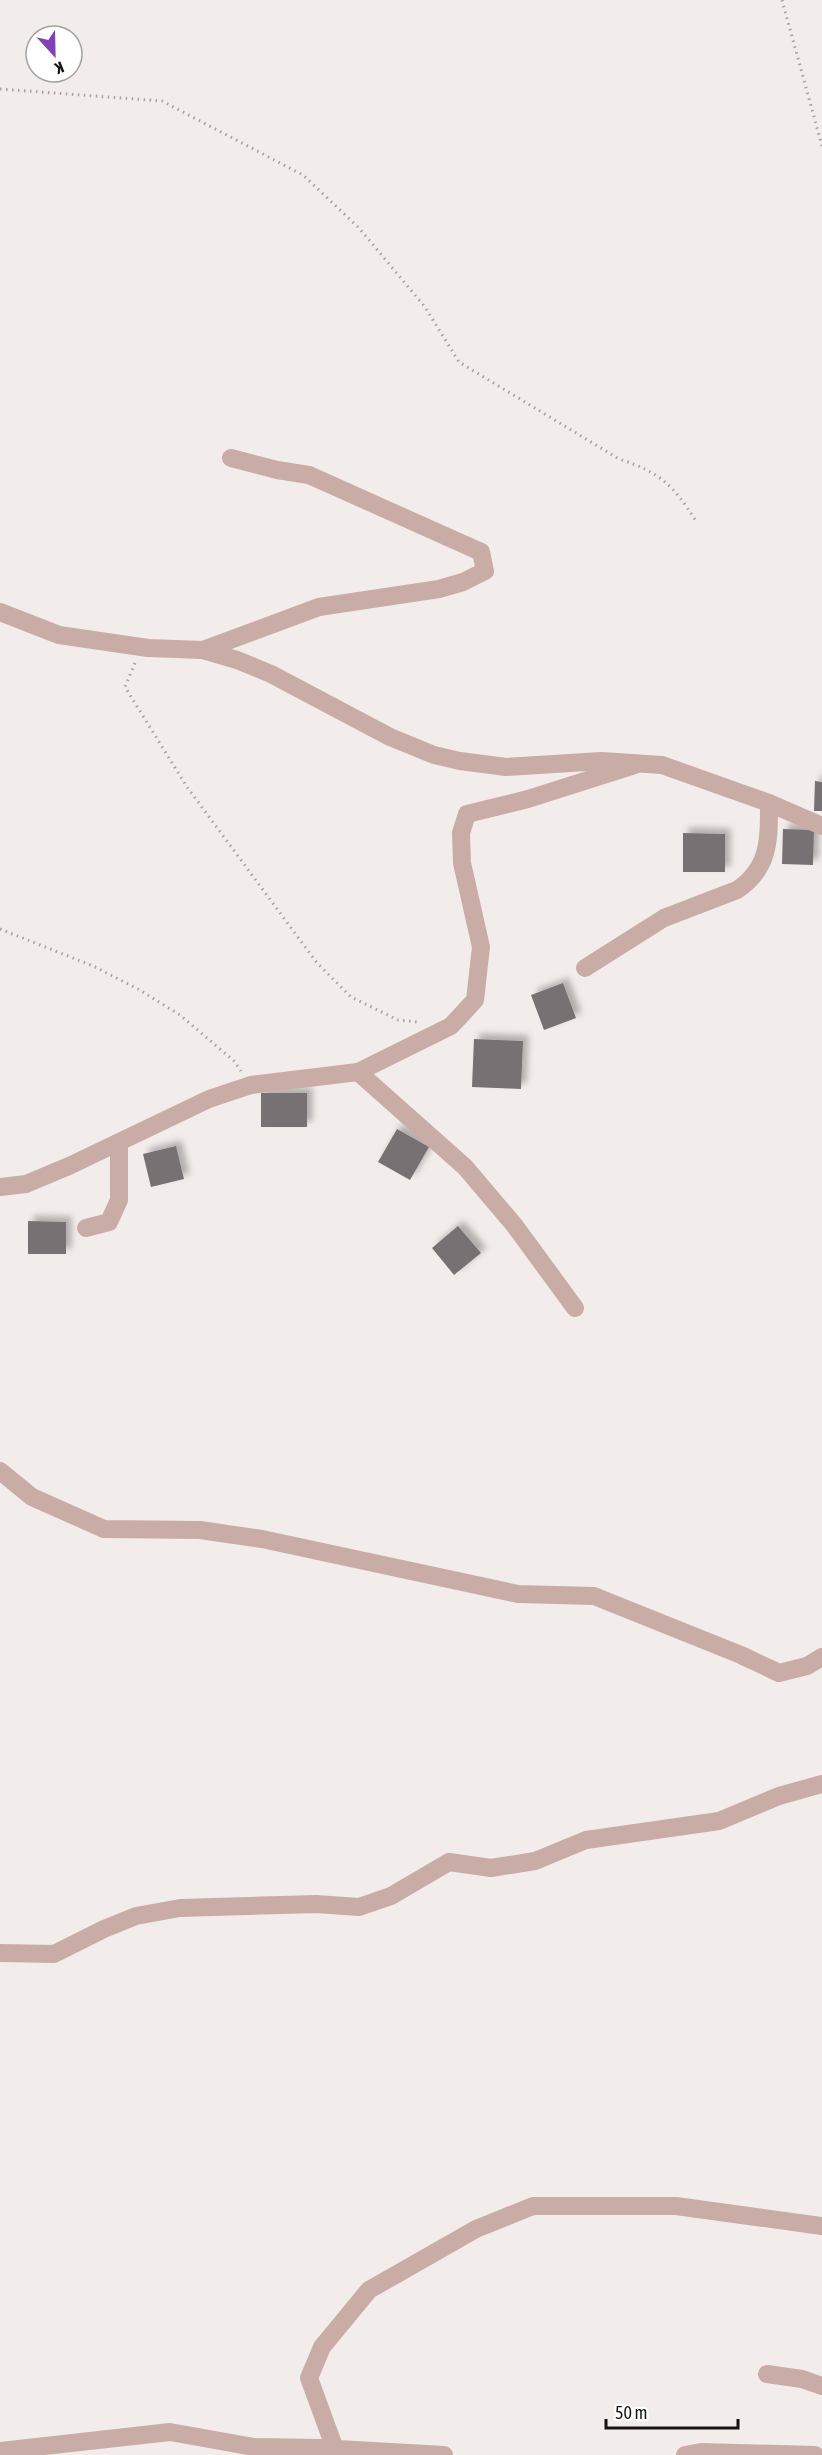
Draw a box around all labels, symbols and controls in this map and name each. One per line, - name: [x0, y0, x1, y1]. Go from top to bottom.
- north arrow: [24, 24, 84, 84]
- text: K: [52, 58, 67, 78]
- scale bar: [606, 2392, 738, 2430]
- text: 50 m: [615, 2402, 647, 2423]

